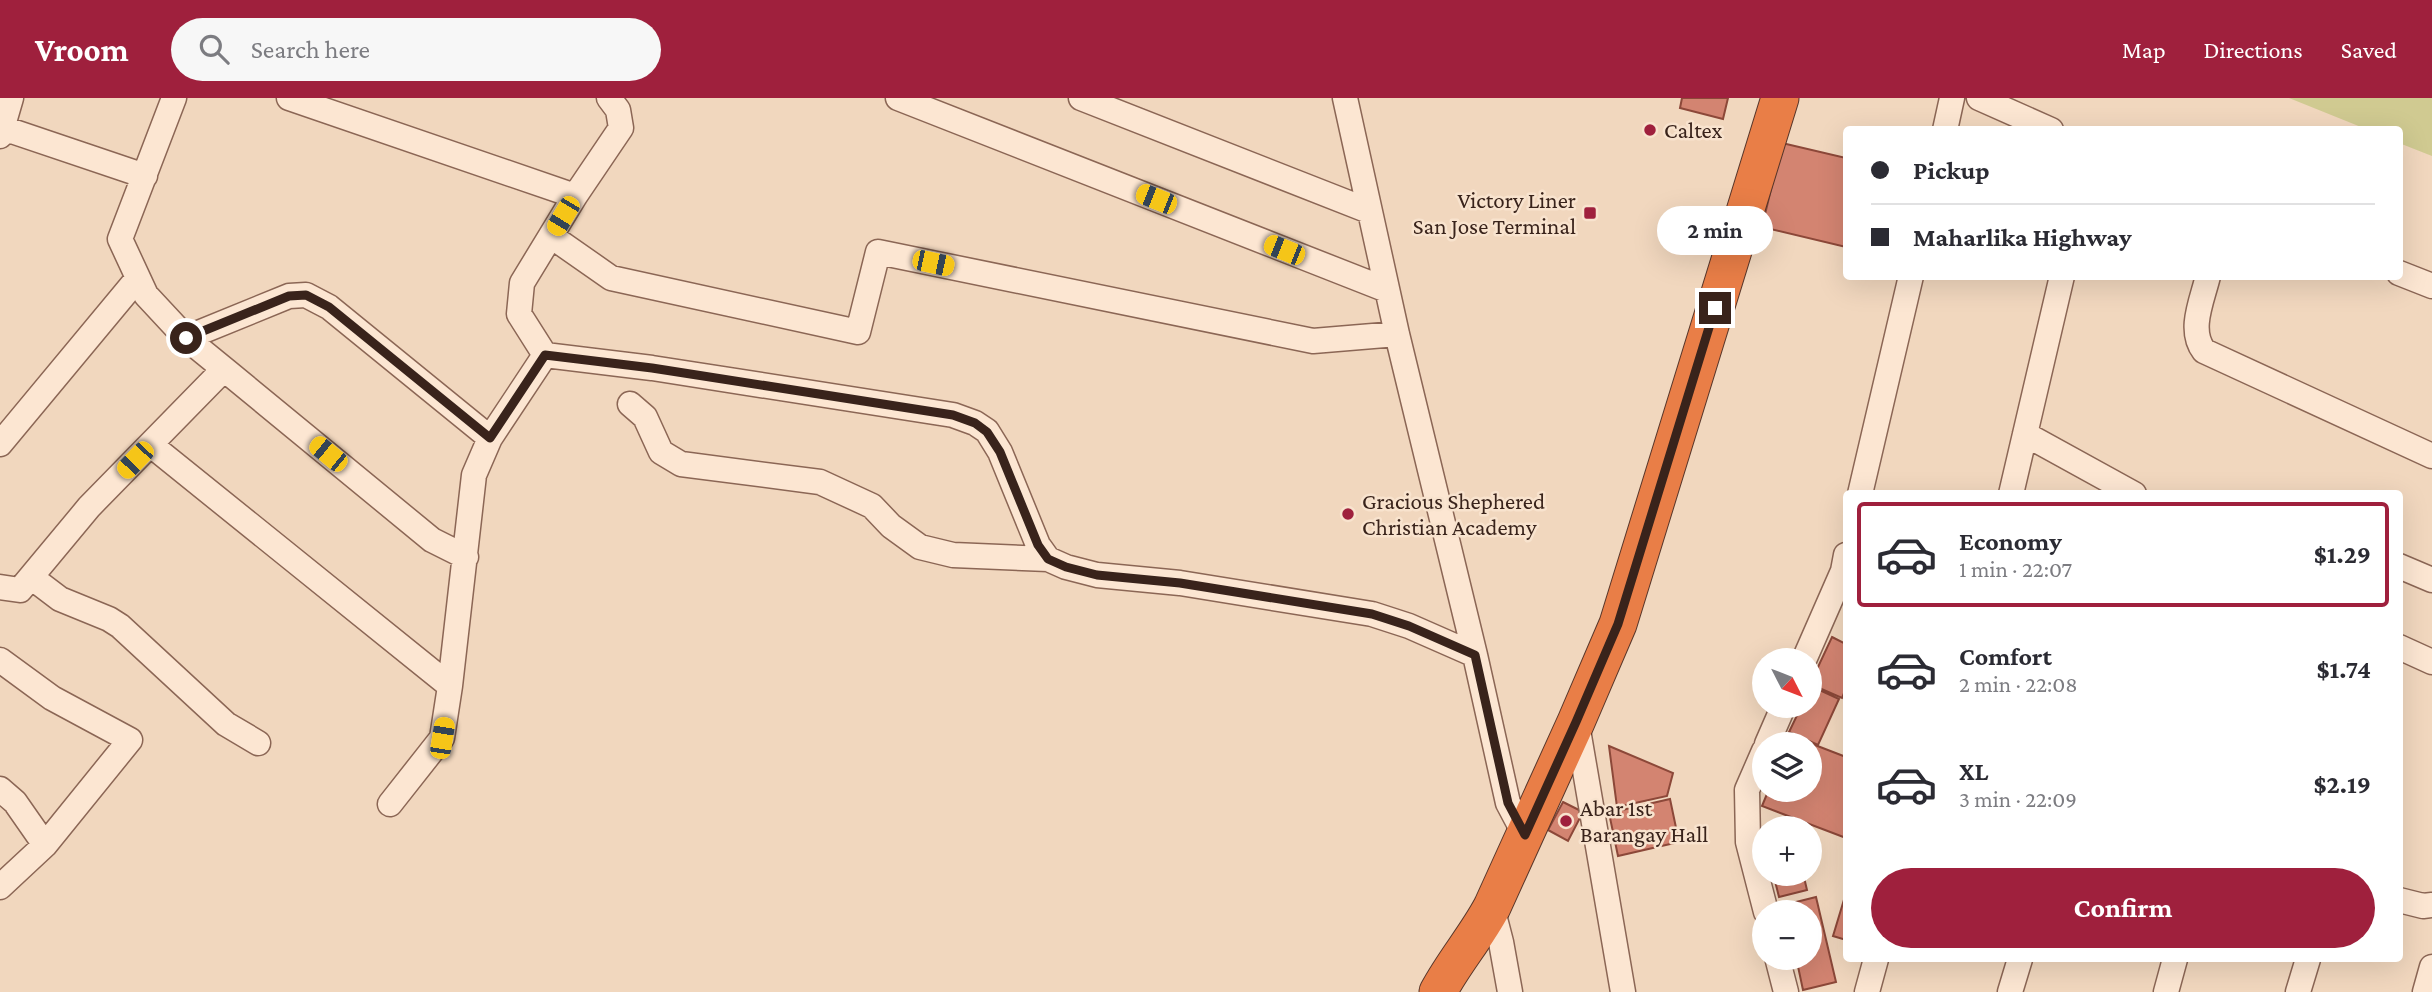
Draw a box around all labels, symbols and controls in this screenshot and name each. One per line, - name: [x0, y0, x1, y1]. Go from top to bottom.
- search box: [171, 18, 661, 81]
- icon: search: [195, 30, 233, 68]
- text: Vroom: [35, 31, 129, 68]
- text: Search here: [251, 35, 370, 64]
- text: Map: [2122, 36, 2166, 63]
- text: Directions: [2204, 36, 2303, 63]
- text: Saved: [2341, 36, 2397, 63]
- place label: Caltex: [1664, 117, 1722, 143]
- marker: Caltex: [1642, 122, 1658, 138]
- text: Pickup: [1913, 156, 1990, 185]
- car: [1133, 181, 1180, 217]
- place label: Victory Liner San Jose Terminal: [1413, 187, 1576, 239]
- car: [544, 193, 583, 239]
- marker: Victory Liner San Jose Terminal: [1582, 205, 1598, 221]
- callout: 2 min: [1657, 206, 1773, 256]
- text: 2 min: [1687, 217, 1743, 243]
- text: Maharlika Highway: [1913, 223, 2132, 252]
- car: [1261, 232, 1308, 268]
- car: [911, 248, 956, 278]
- route end: [1699, 292, 1731, 324]
- route start: [170, 322, 202, 354]
- car: [306, 433, 351, 475]
- car: [113, 438, 158, 482]
- place label: Gracious Shephered Christian Academy: [1362, 488, 1545, 540]
- marker: Gracious Shephered Christian Academy: [1340, 506, 1356, 522]
- icon: car: [1875, 523, 1938, 586]
- text: Economy: [1959, 527, 2062, 556]
- text: $1.29: [2314, 540, 2371, 569]
- text: 1 min · 22:07: [1959, 556, 2072, 582]
- icon: car: [1875, 638, 1938, 701]
- text: Comfort: [1959, 642, 2052, 671]
- north arrow: [1752, 648, 1822, 718]
- map controls: [1752, 648, 1822, 970]
- text: $1.74: [2316, 655, 2371, 684]
- text: 2 min · 22:08: [1959, 671, 2078, 697]
- car: [429, 716, 456, 760]
- button: layers: [1752, 732, 1822, 802]
- icon: car: [1875, 753, 1938, 816]
- text: XL: [1959, 757, 1988, 786]
- text: $2.19: [2314, 770, 2371, 799]
- text: 3 min · 22:09: [1959, 786, 2077, 812]
- place label: Abar 1st Barangay Hall: [1580, 795, 1708, 847]
- marker: Abar 1st Barangay Hall: [1558, 813, 1574, 829]
- button: +: [1752, 816, 1822, 886]
- button: Confirm: [1871, 868, 2375, 948]
- button: −: [1752, 900, 1822, 970]

